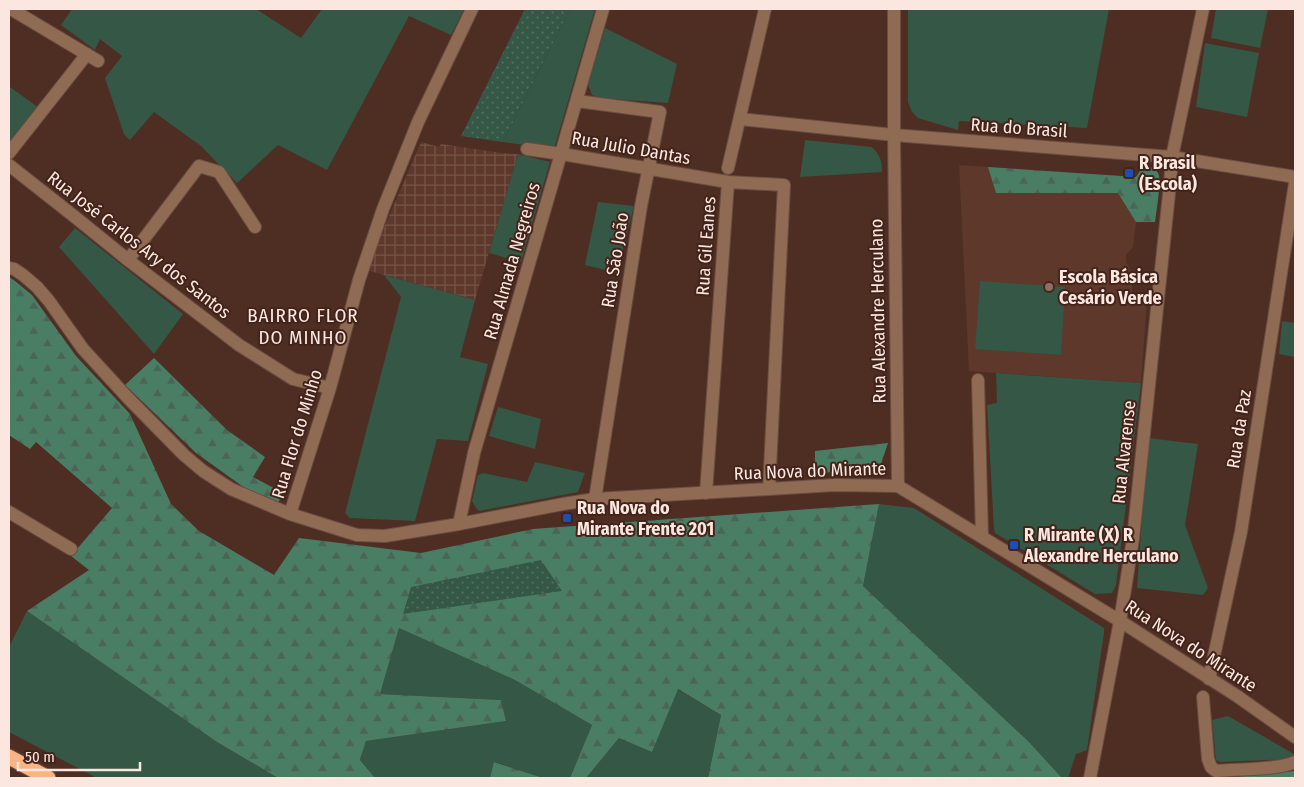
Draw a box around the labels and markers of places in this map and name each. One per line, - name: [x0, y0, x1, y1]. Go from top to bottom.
- place label: R Brasil (Escola): [1139, 152, 1198, 195]
- marker: R Brasil (Escola): [1123, 167, 1135, 179]
- place label: Escola Básica Cesário Verde: [1059, 266, 1162, 309]
- marker: Escola Básica Cesário Verde: [1043, 281, 1055, 293]
- place label: Rua Nova do Mirante Frente 201: [577, 497, 714, 540]
- marker: Rua Nova do Mirante Frente 201: [561, 512, 573, 524]
- place label: R Mirante (X) R Alexandre Herculano: [1023, 524, 1179, 567]
- marker: R Mirante (X) R Alexandre Herculano: [1008, 539, 1020, 551]

